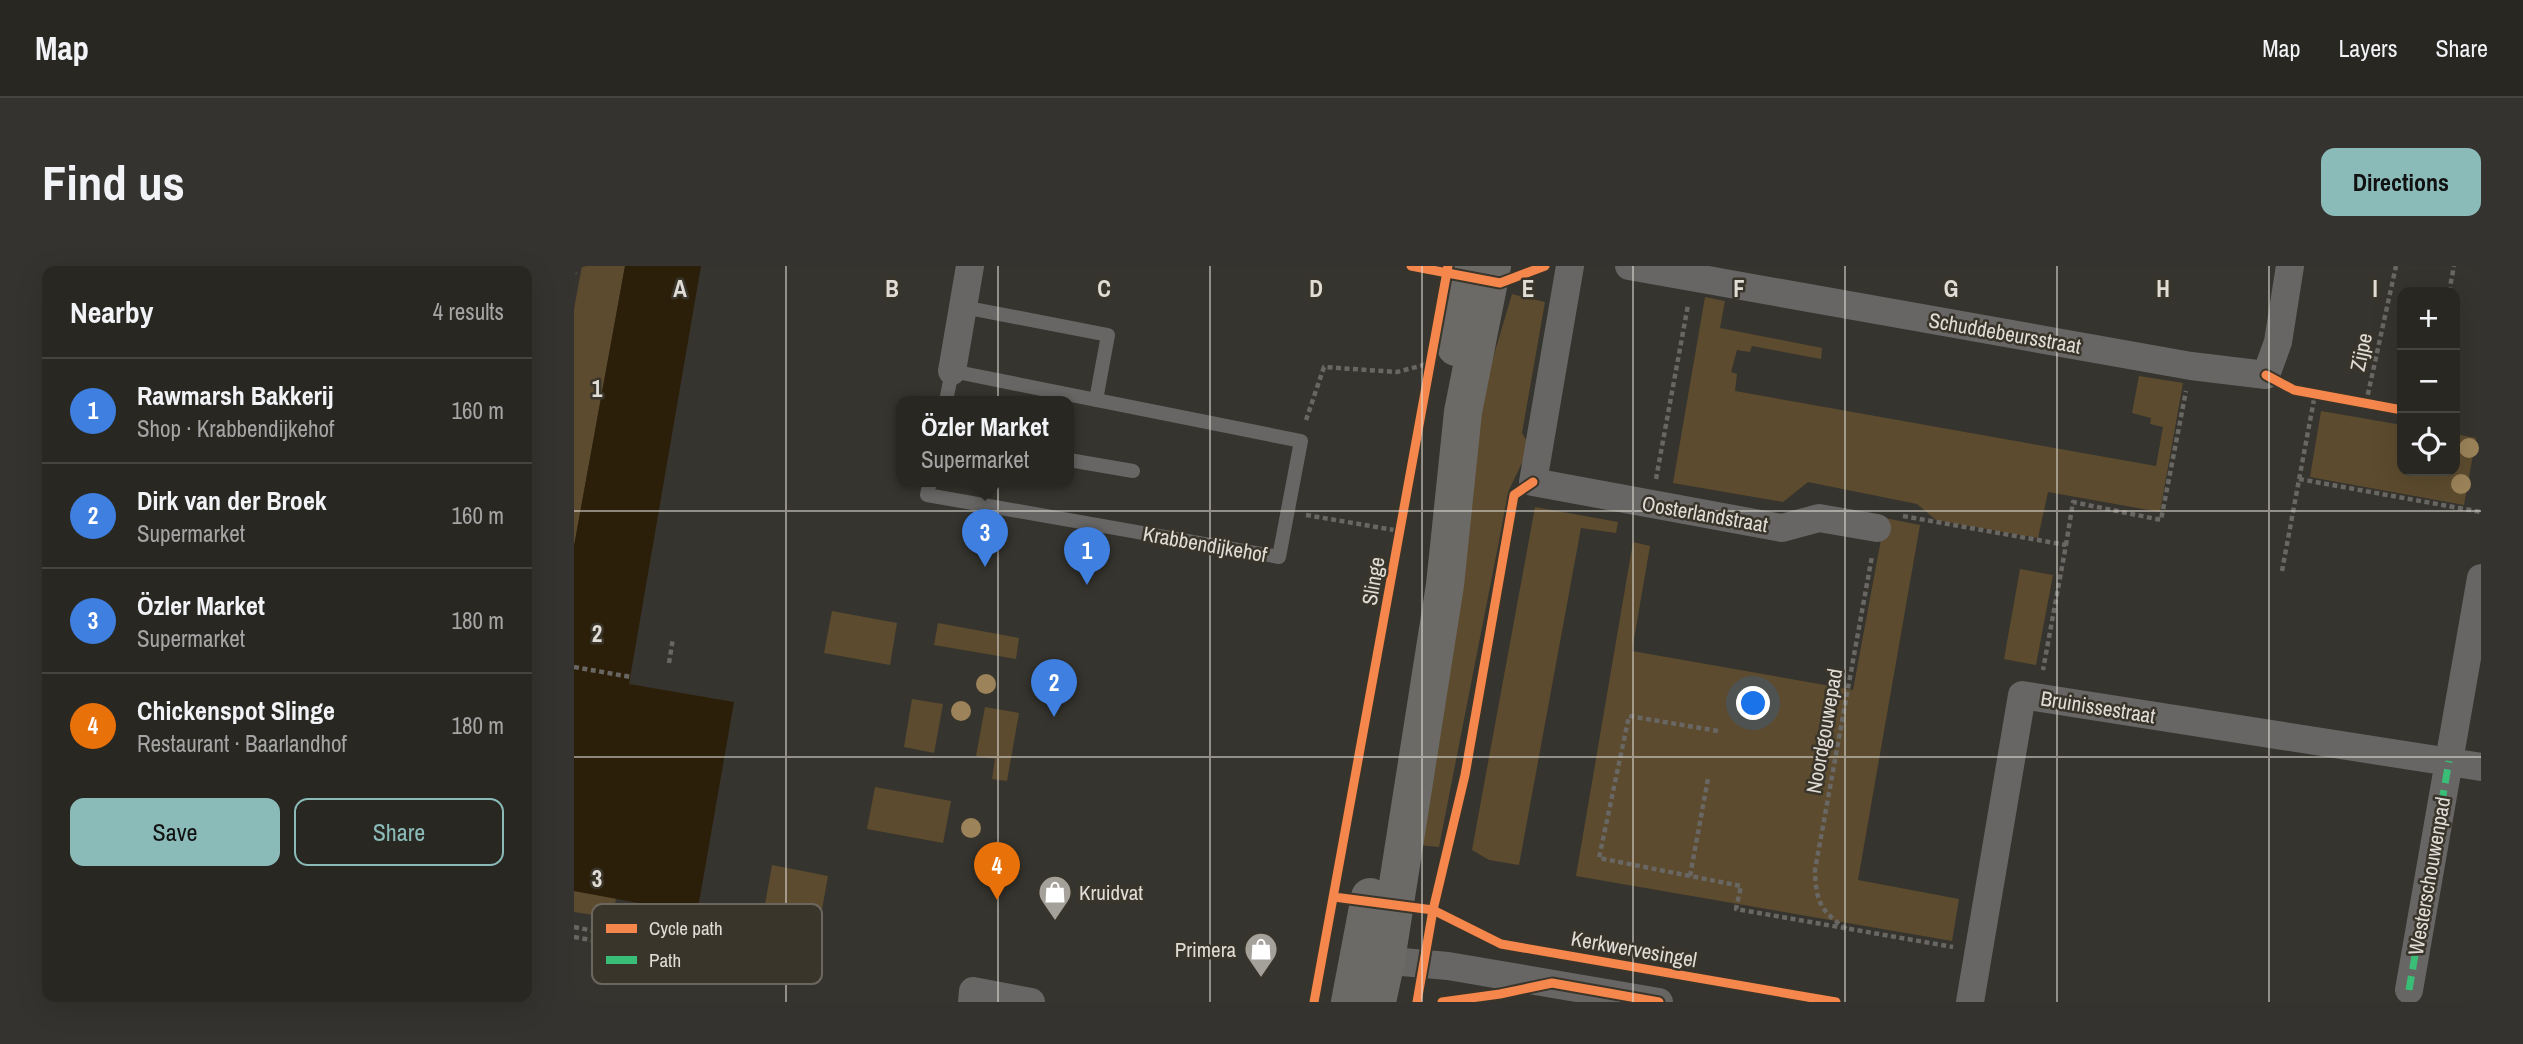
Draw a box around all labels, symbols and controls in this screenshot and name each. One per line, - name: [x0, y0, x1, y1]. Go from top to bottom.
- text: Map: [35, 26, 89, 70]
- text: Map: [2262, 32, 2300, 64]
- text: Layers: [2338, 32, 2397, 64]
- text: Share: [2435, 32, 2488, 64]
- button: Directions: [2321, 148, 2481, 216]
- text: Find us: [42, 149, 185, 215]
- text: A: [673, 273, 687, 304]
- text: B: [885, 273, 899, 304]
- text: C: [1097, 273, 1111, 304]
- text: D: [1309, 273, 1323, 304]
- text: E: [1522, 273, 1534, 304]
- text: F: [1733, 273, 1745, 304]
- text: G: [1944, 273, 1958, 304]
- text: H: [2156, 273, 2170, 304]
- text: I: [2372, 273, 2378, 304]
- map controls: [2397, 287, 2460, 476]
- button: +: [2397, 287, 2460, 350]
- text: Nearby: [70, 292, 153, 332]
- text: 4 results: [433, 296, 504, 327]
- street label: Schuddebeursstraat: [1927, 305, 2084, 361]
- street label: Zijpe: [2343, 330, 2379, 374]
- button: −: [2397, 350, 2460, 413]
- text: 1: [592, 373, 603, 404]
- text: Rawmarsh Bakkerij: [137, 378, 334, 413]
- text: 1: [88, 395, 98, 426]
- text: 160 m: [452, 395, 504, 426]
- popup: [896, 396, 1074, 487]
- text: Özler Market: [921, 409, 1049, 444]
- text: Shop · Krabbendijkehof: [137, 413, 334, 444]
- button: locate: [2397, 413, 2460, 476]
- text: Supermarket: [921, 444, 1029, 475]
- text: Dirk van der Broek: [137, 483, 327, 518]
- street label: Oosterlandstraat: [1640, 489, 1770, 539]
- text: 2: [88, 500, 98, 531]
- text: 160 m: [452, 500, 504, 531]
- pin: 3: [962, 509, 1008, 567]
- text: Supermarket: [137, 518, 245, 549]
- street label: Krabbendijkehof: [1141, 519, 1269, 569]
- pin: 1: [1064, 527, 1110, 585]
- street label: Slinge: [1354, 554, 1392, 608]
- text: Özler Market: [137, 588, 265, 623]
- text: 3: [88, 605, 98, 636]
- text: 180 m: [452, 605, 504, 636]
- text: 2: [592, 618, 602, 649]
- text: Supermarket: [137, 623, 245, 654]
- pin: 2: [1031, 659, 1077, 717]
- street label: Noordgouwepad: [1799, 666, 1849, 796]
- street label: Bruinissestraat: [2039, 684, 2158, 730]
- your location: [1736, 686, 1770, 720]
- text: Chickenspot Slinge: [137, 693, 335, 728]
- text: 4: [88, 710, 98, 741]
- text: 180 m: [452, 710, 504, 741]
- text: Restaurant · Baarlandhof: [137, 728, 347, 759]
- street label: Westerschouwenpad: [2401, 794, 2457, 958]
- button: Save: [70, 798, 280, 866]
- button: Share: [294, 798, 504, 866]
- pin: 4: [974, 842, 1020, 900]
- text: 3: [592, 863, 602, 894]
- shop icon: Kruidvat: [1036, 873, 1074, 922]
- place label: Kruidvat: [1079, 878, 1143, 907]
- legend: [592, 904, 822, 984]
- text: Cycle path: [649, 915, 723, 941]
- street label: Kerkwervesingel: [1569, 924, 1699, 974]
- shop icon: Primera: [1242, 930, 1280, 979]
- place label: Primera: [1175, 935, 1236, 964]
- text: Path: [649, 947, 681, 973]

